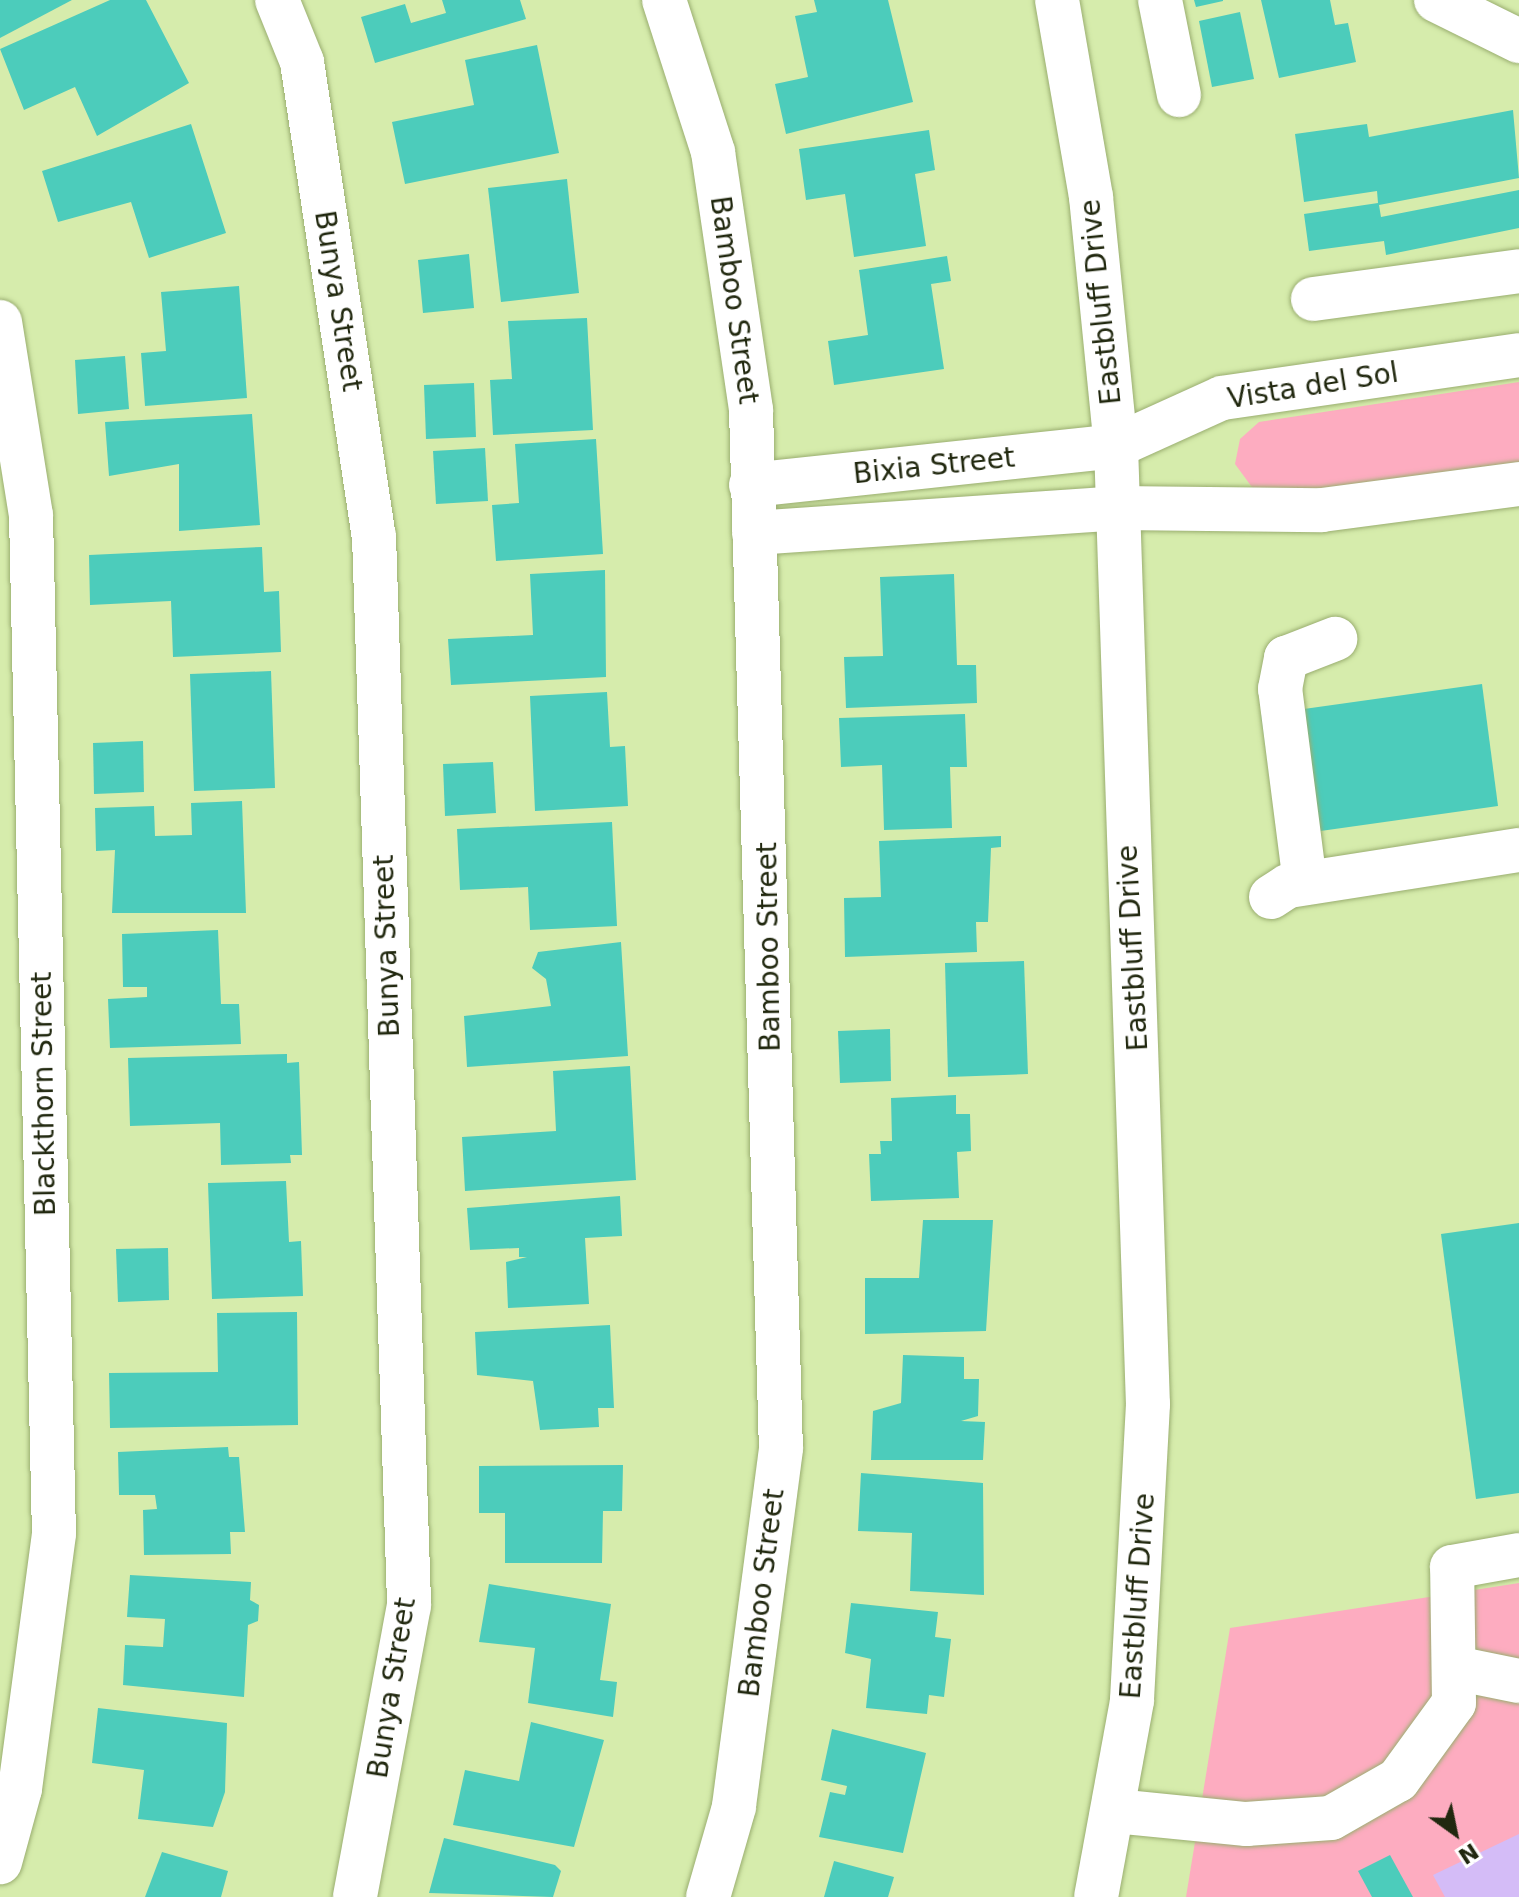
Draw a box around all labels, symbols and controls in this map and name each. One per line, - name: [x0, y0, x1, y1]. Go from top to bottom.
- street label: Bamboo Street: [703, 194, 765, 406]
- street label: Eastbluff Drive: [1073, 198, 1129, 406]
- street label: Bunya Street: [307, 208, 369, 394]
- street label: Vista del Sol: [1225, 356, 1401, 416]
- street label: Bixia Street: [851, 441, 1017, 491]
- street label: Bamboo Street: [750, 842, 788, 1052]
- street label: Eastbluff Drive: [1111, 844, 1155, 1052]
- street label: Bunya Street: [367, 854, 407, 1038]
- street label: Blackthorn Street: [25, 972, 63, 1216]
- street label: Bamboo Street: [733, 1487, 791, 1699]
- street label: Eastbluff Drive: [1114, 1492, 1162, 1700]
- street label: Bunya Street: [361, 1595, 423, 1781]
- north arrow: [1415, 1793, 1495, 1873]
- text: N: [1454, 1838, 1483, 1869]

